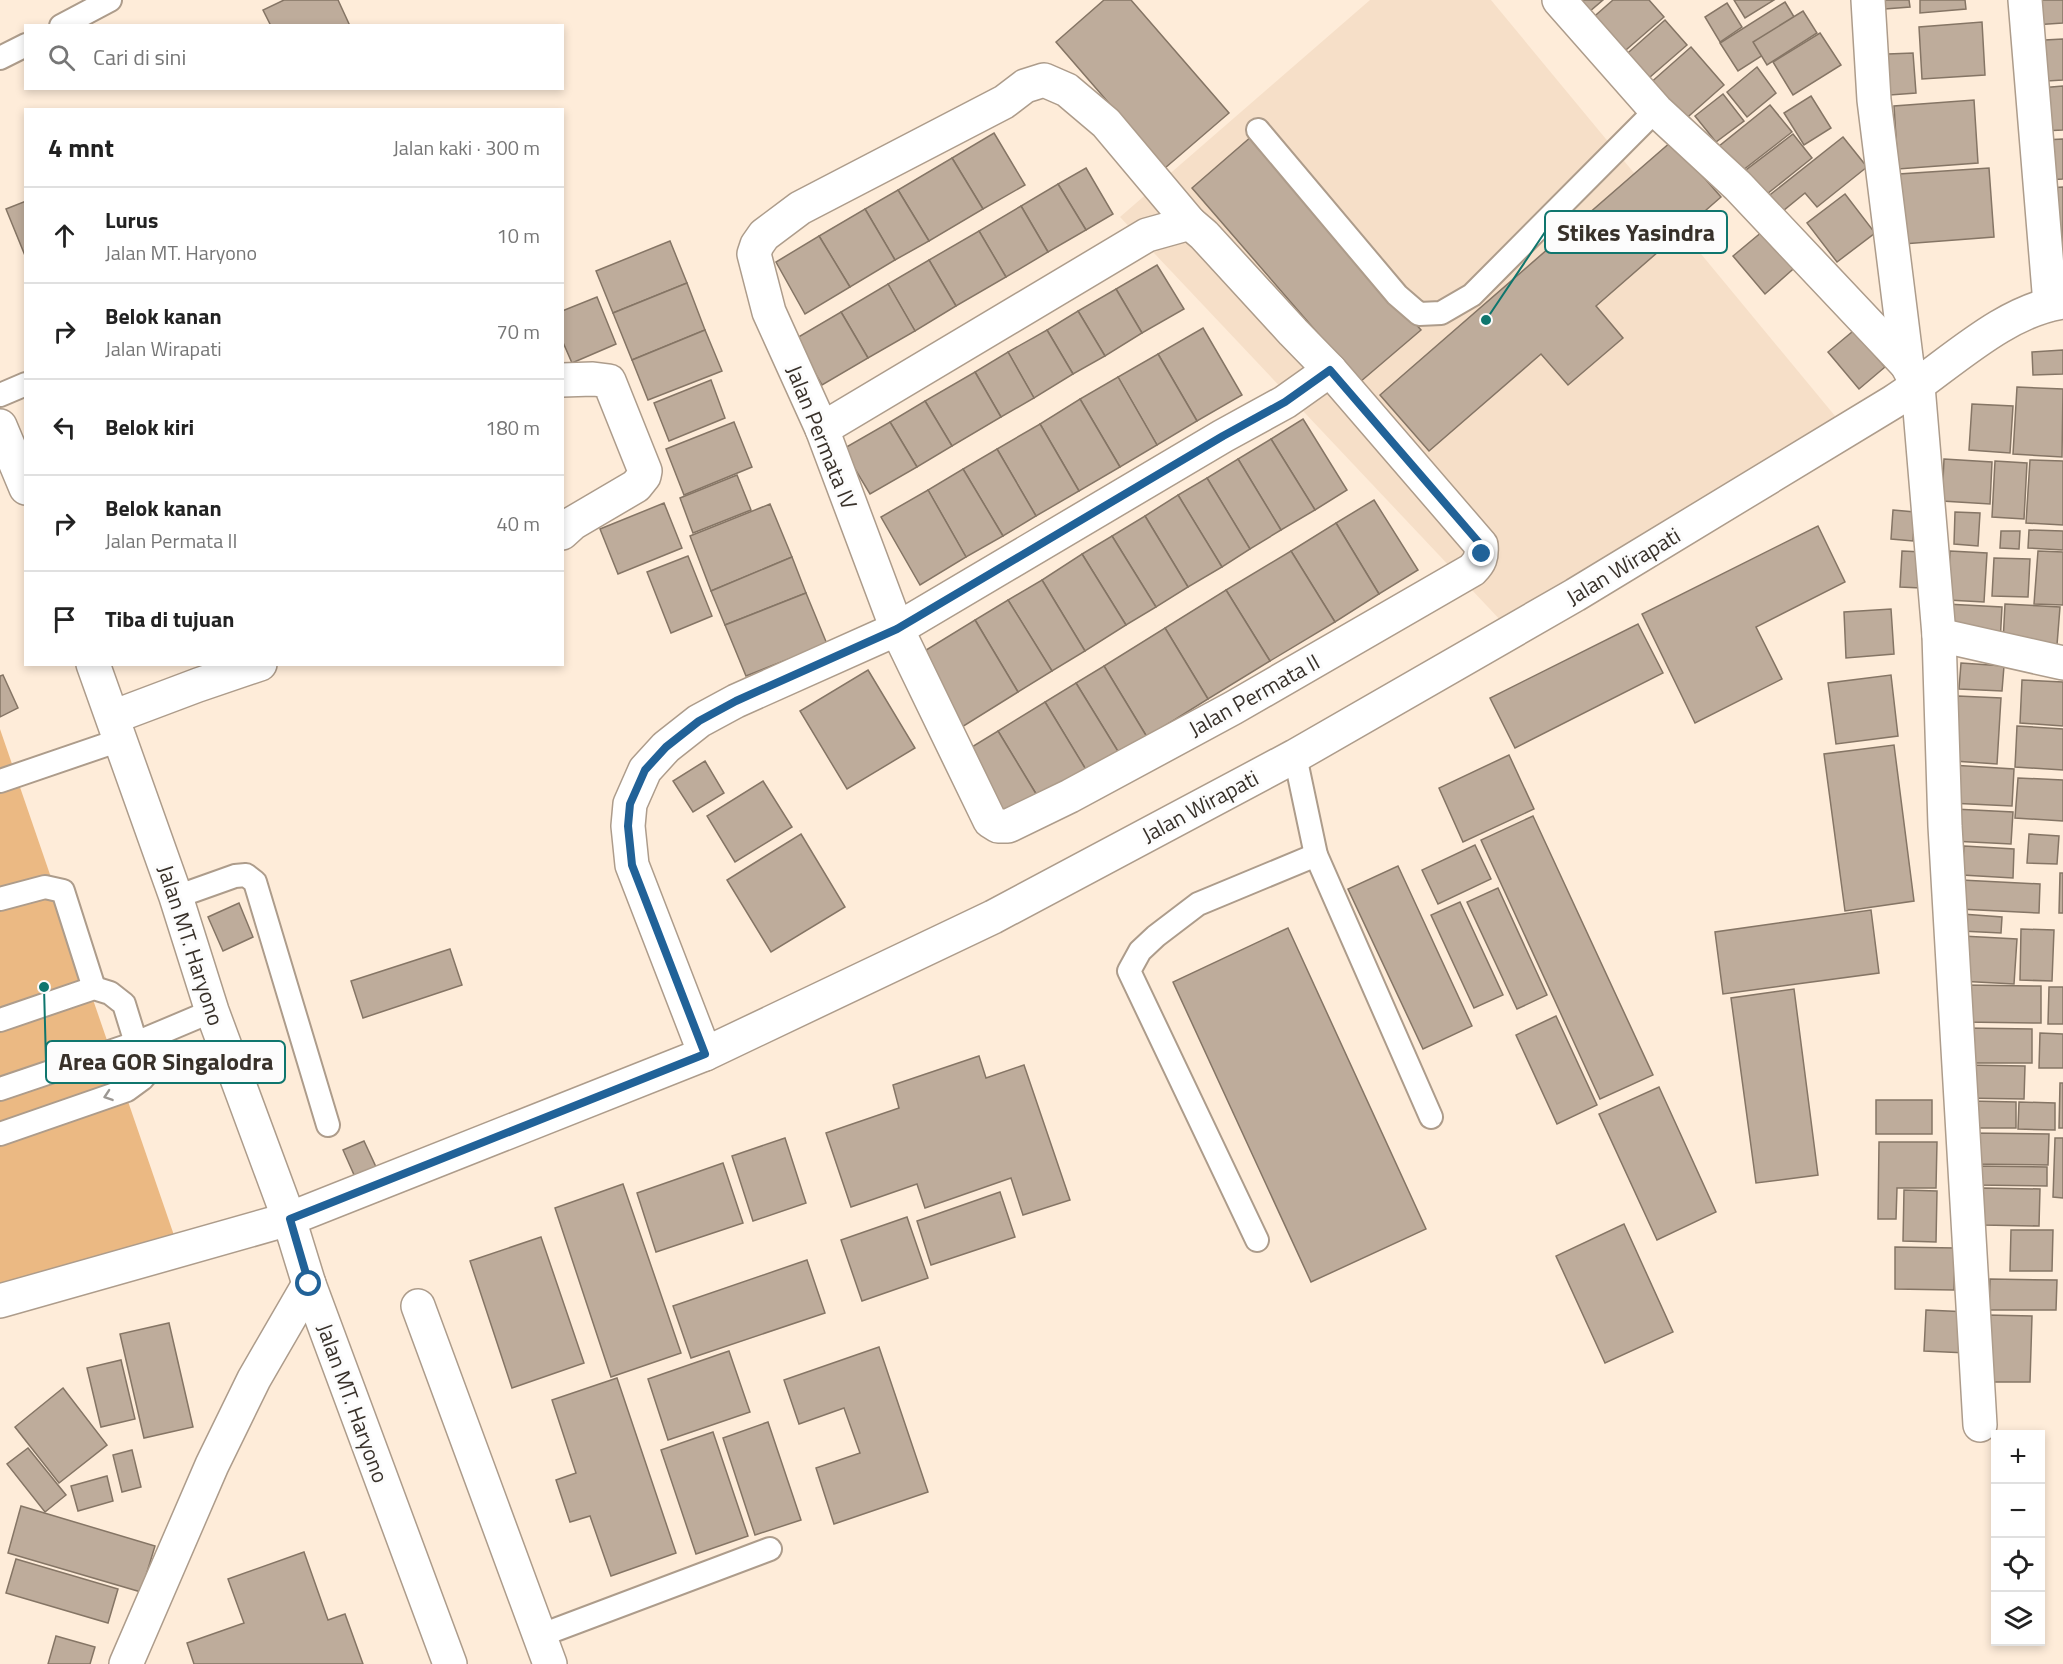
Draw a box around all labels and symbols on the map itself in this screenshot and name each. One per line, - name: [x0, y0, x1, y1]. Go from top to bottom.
- callout: Stikes Yasindra: [1545, 211, 1727, 253]
- text: Stikes Yasindra: [1557, 214, 1715, 250]
- street label: Jalan Permata IV: [778, 360, 866, 514]
- street label: Jalan Wirapati: [1559, 518, 1687, 614]
- route end: [1468, 540, 1494, 566]
- street label: Jalan Permata II: [1182, 645, 1326, 745]
- street label: Jalan Wirapati: [1135, 761, 1265, 851]
- street label: Jalan MT. Haryono: [149, 860, 233, 1030]
- callout: Area GOR Singalodra: [46, 1041, 285, 1083]
- text: Area GOR Singalodra: [59, 1043, 273, 1079]
- one-way arrow: [103, 1089, 114, 1102]
- route start: [295, 1270, 321, 1296]
- street label: Jalan MT. Haryono: [308, 1319, 398, 1487]

